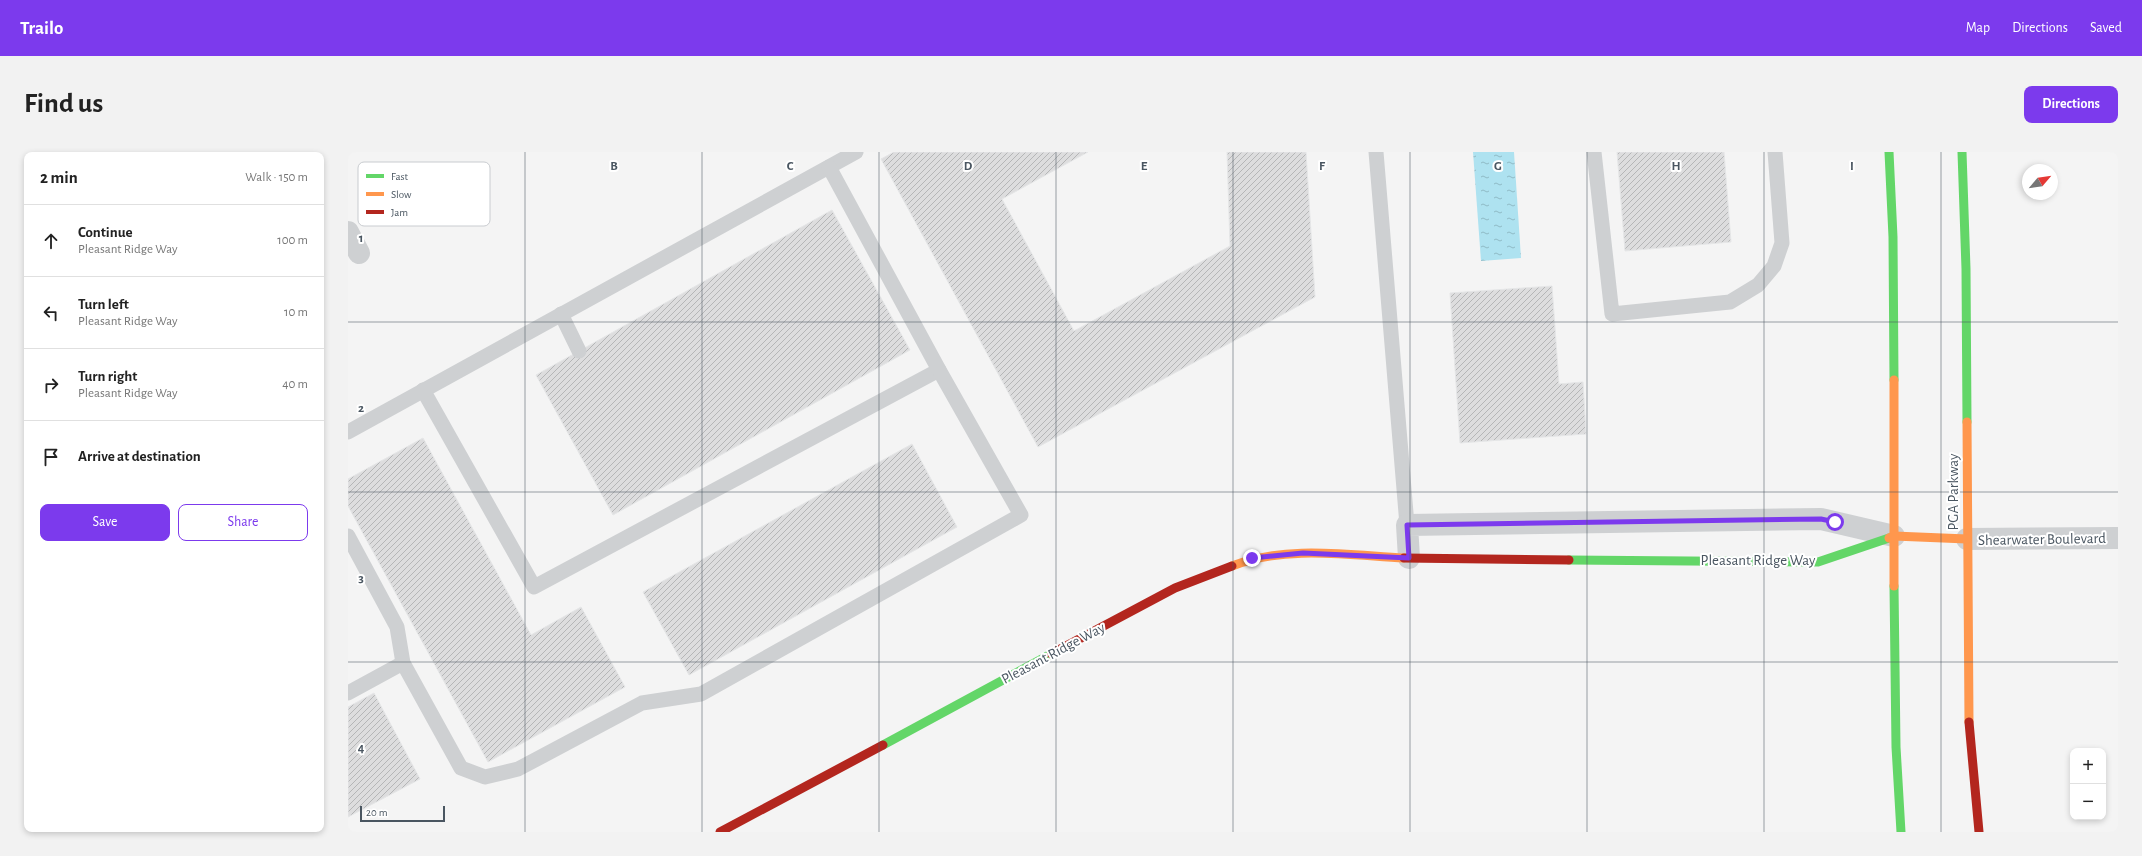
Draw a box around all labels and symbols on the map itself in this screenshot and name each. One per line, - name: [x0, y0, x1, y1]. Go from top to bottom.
- text: B: [610, 160, 618, 173]
- text: C: [787, 160, 794, 173]
- text: D: [964, 160, 973, 173]
- text: E: [1141, 160, 1148, 173]
- text: F: [1319, 160, 1326, 173]
- text: G: [1494, 160, 1502, 173]
- text: H: [1671, 160, 1681, 173]
- text: I: [1850, 160, 1854, 173]
- legend: [358, 162, 490, 226]
- north arrow: [2022, 164, 2058, 200]
- text: Fast: [391, 171, 409, 182]
- text: Slow: [391, 189, 412, 200]
- text: Jam: [391, 207, 408, 218]
- text: 1: [359, 232, 363, 245]
- text: 2: [358, 402, 364, 415]
- street label: PGA Parkway: [1946, 453, 1961, 530]
- route start: [1826, 513, 1844, 531]
- street label: Shearwater Boulevard: [1978, 531, 2106, 548]
- route end: [1243, 549, 1261, 567]
- street label: Pleasant Ridge Way: [1701, 553, 1816, 568]
- text: 3: [358, 572, 364, 585]
- street label: Pleasant Ridge Way: [999, 620, 1108, 687]
- text: 4: [358, 742, 365, 755]
- scale bar: [360, 804, 445, 823]

